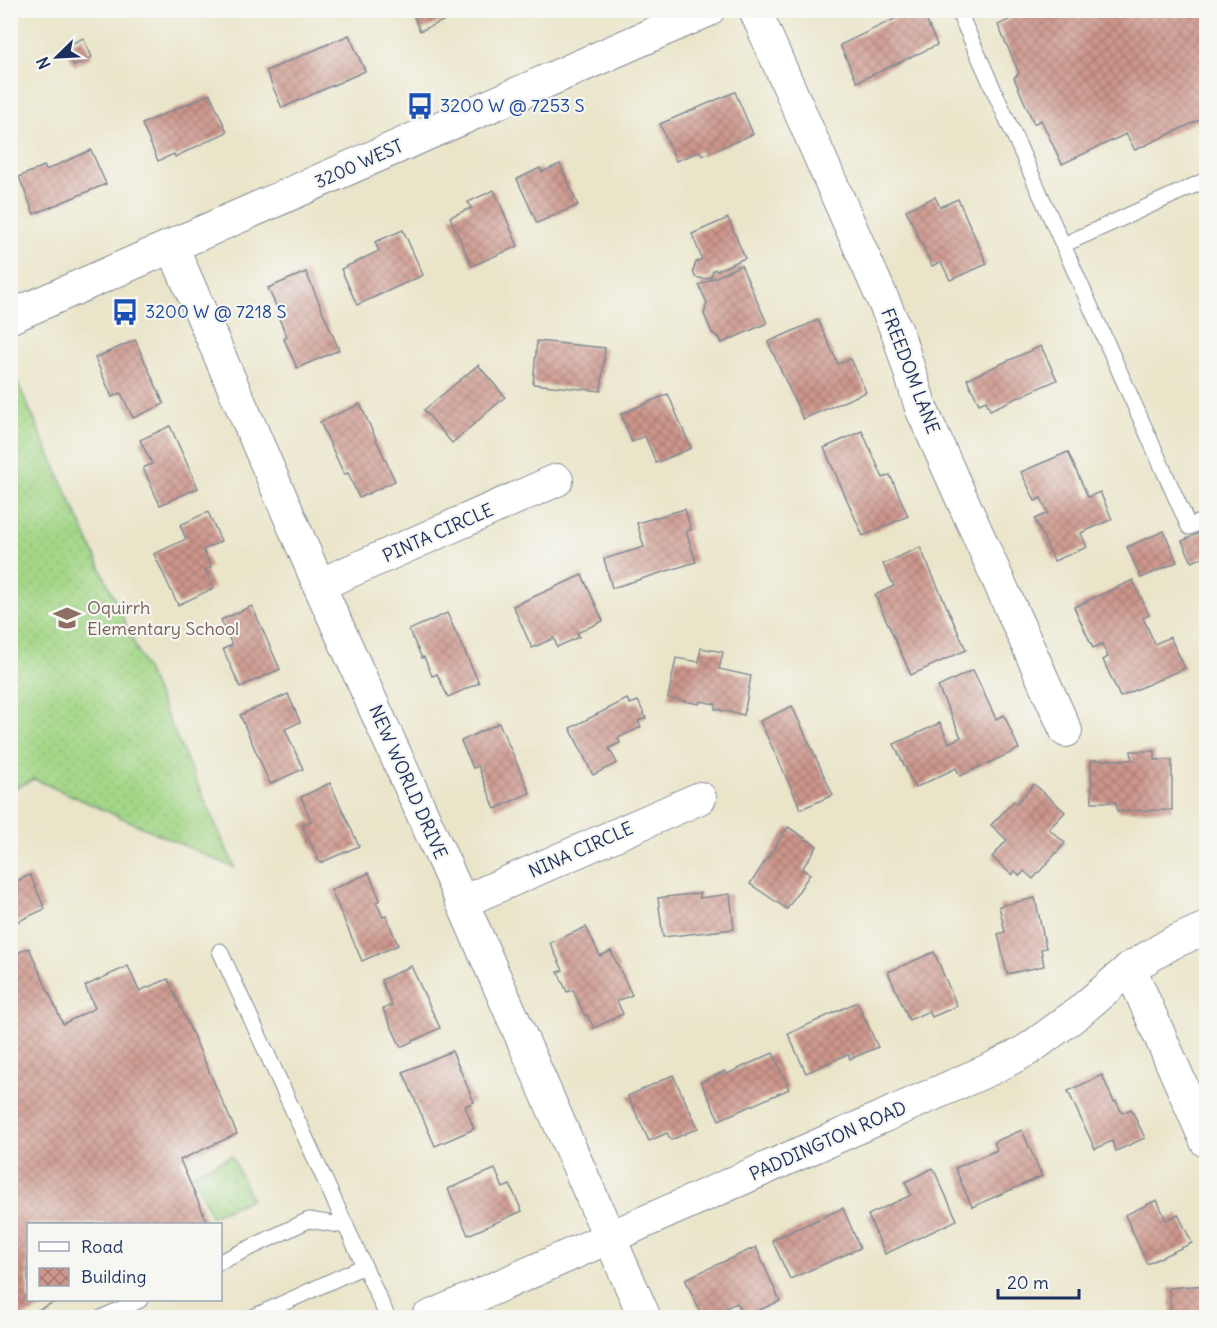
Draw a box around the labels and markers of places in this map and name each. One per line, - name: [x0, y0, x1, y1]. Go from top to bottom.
- bus stop icon: 3200 W @ 7253 S: [405, 91, 435, 121]
- place label: 3200 W @ 7253 S: [440, 94, 585, 117]
- bus stop icon: 3200 W @ 7218 S: [110, 297, 140, 327]
- place label: 3200 W @ 7218 S: [145, 300, 287, 323]
- place label: Oquirrh Elementary School: [87, 596, 239, 640]
- school or university icon: Oquirrh Elementary School: [52, 603, 82, 633]

